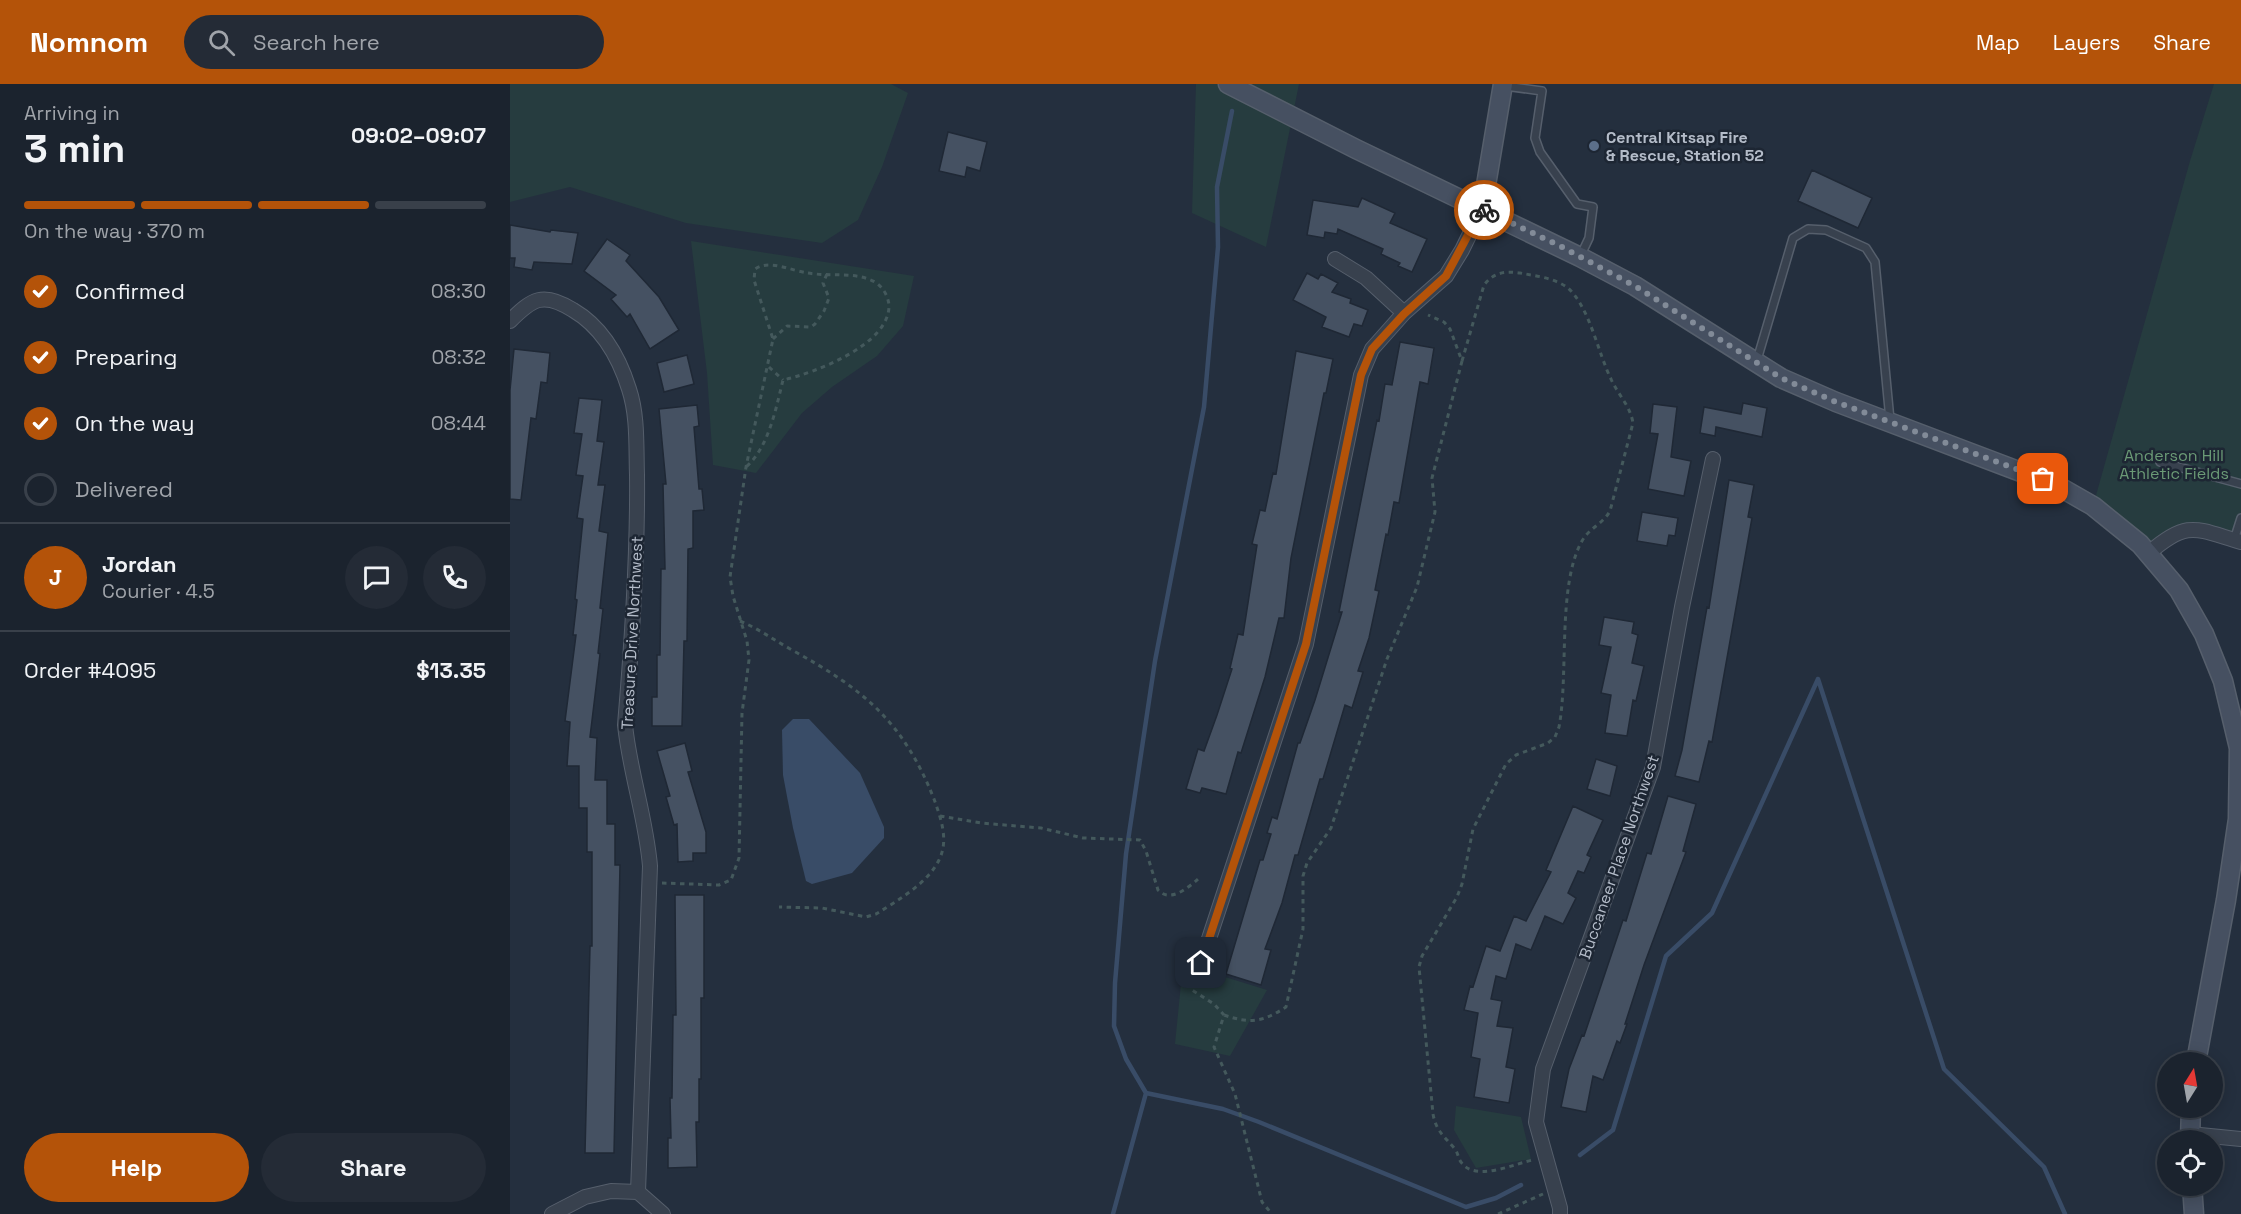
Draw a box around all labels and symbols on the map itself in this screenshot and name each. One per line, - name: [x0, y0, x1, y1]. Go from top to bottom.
- place label: Central Kitsap Fire & Rescue, Station 52: [1606, 127, 1764, 166]
- marker: Central Kitsap Fire & Rescue, Station 52: [1587, 139, 1601, 153]
- courier: [1454, 180, 1514, 240]
- park label: Anderson Hill Athletic Fields: [2119, 445, 2229, 484]
- pin: [2017, 453, 2068, 504]
- street label: Treasure Drive Northwest: [616, 536, 648, 730]
- street label: Buccaneer Place Northwest: [1574, 752, 1664, 962]
- pin: [1175, 937, 1226, 988]
- north arrow: [2157, 1052, 2223, 1118]

